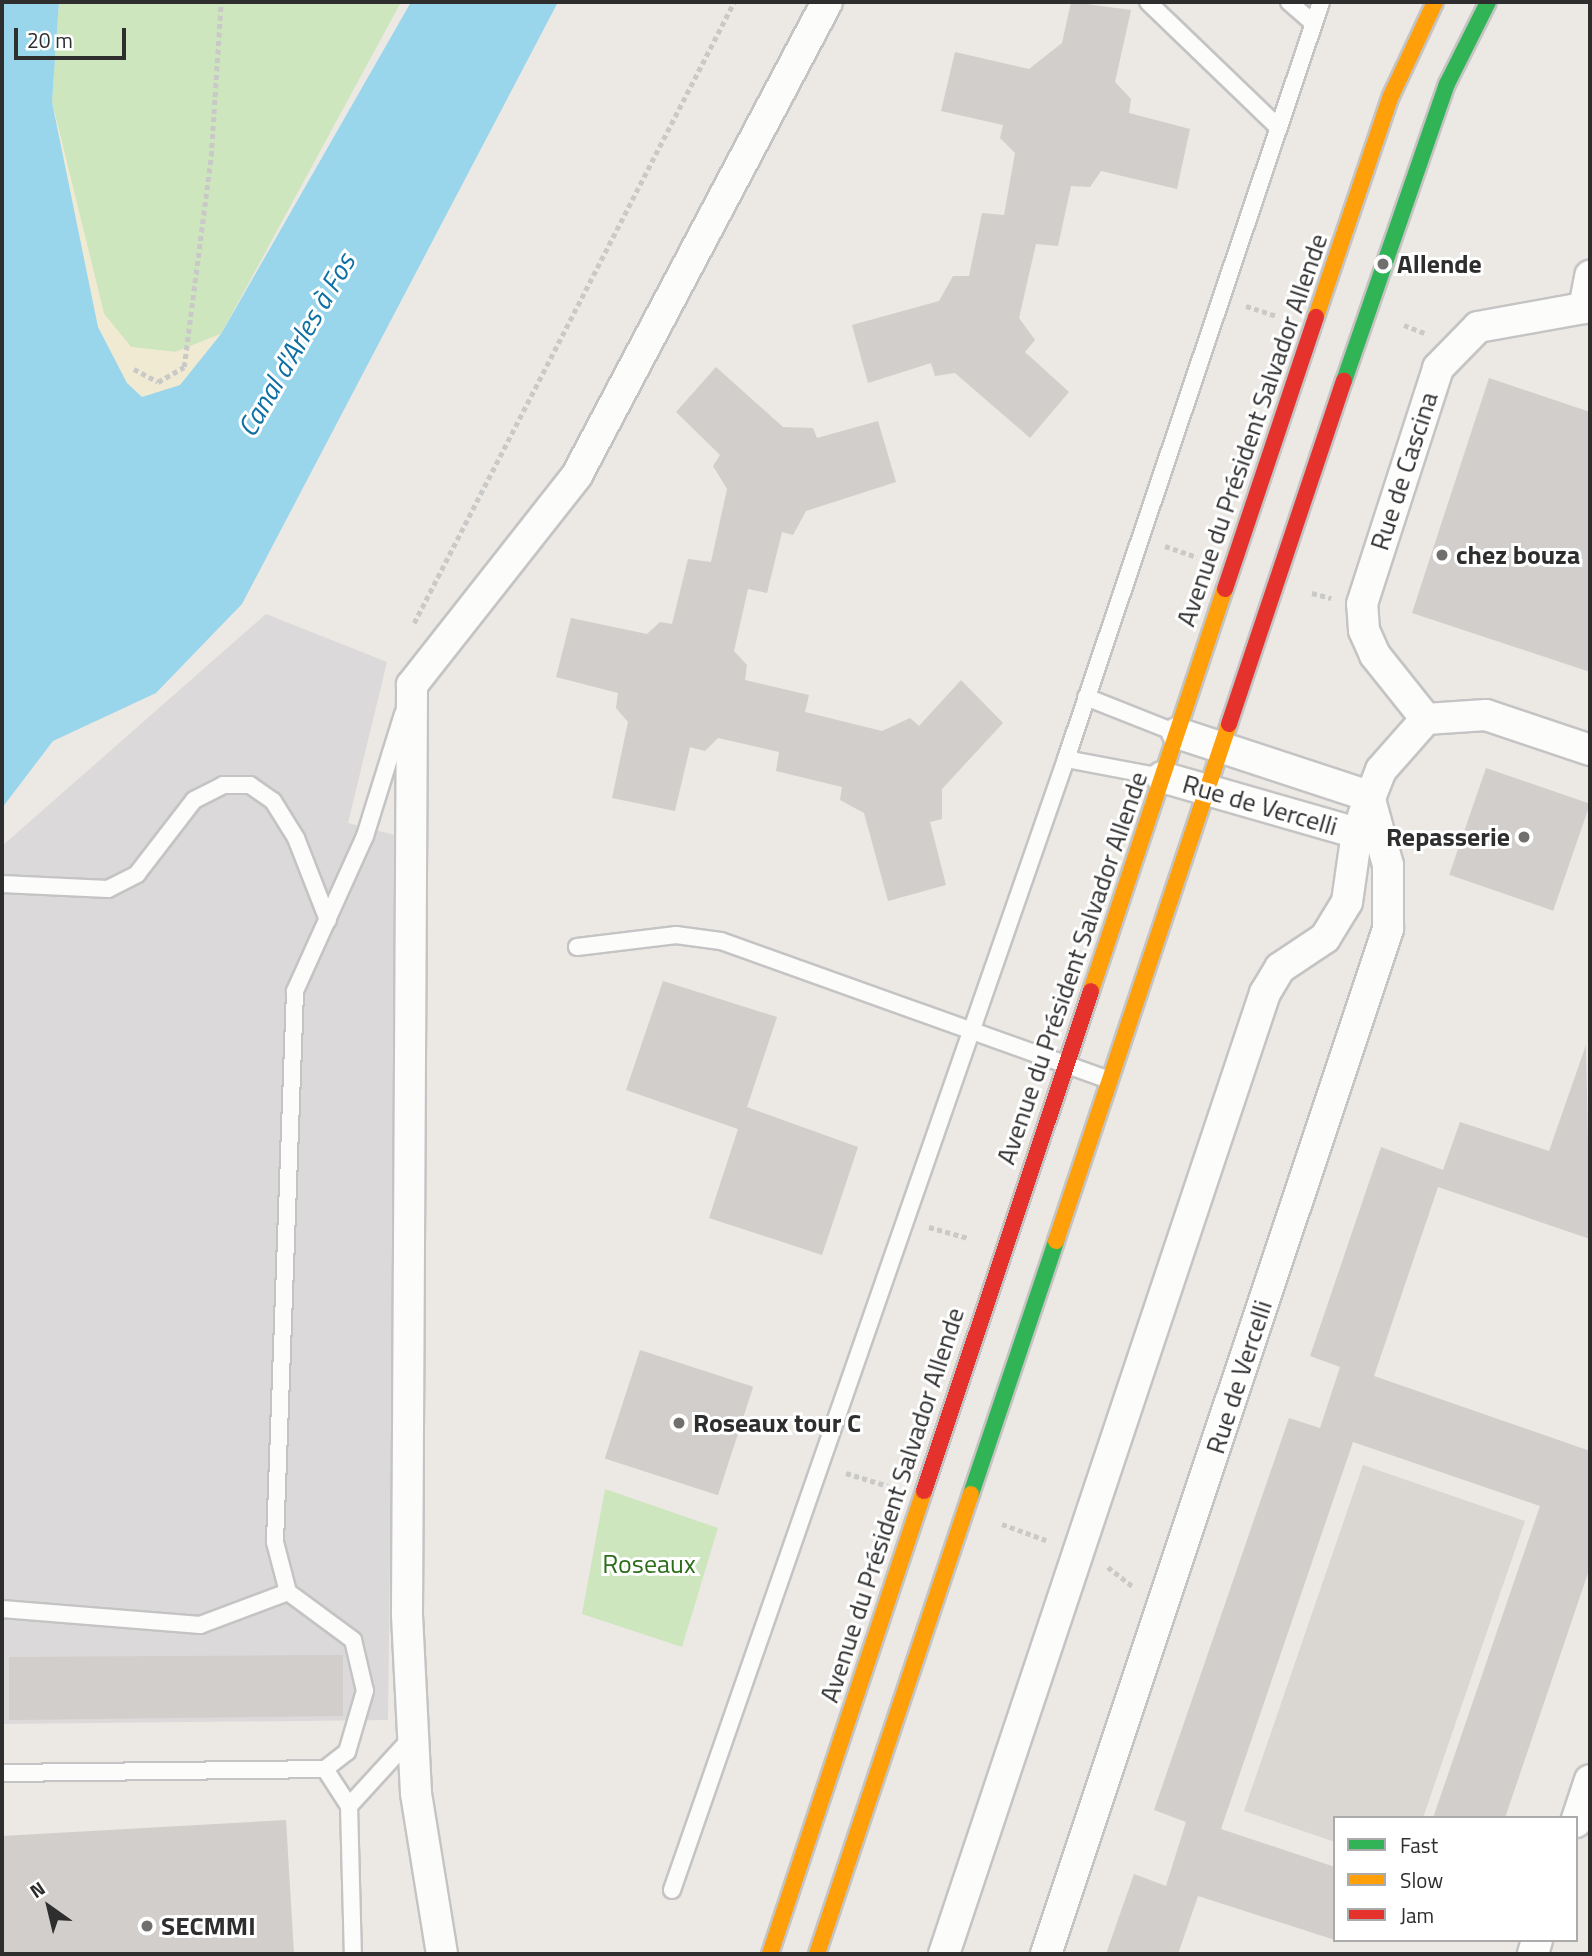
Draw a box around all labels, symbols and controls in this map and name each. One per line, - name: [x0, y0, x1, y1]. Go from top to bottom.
- scale bar: [18, 14, 130, 58]
- text: 20 m: [27, 24, 73, 56]
- street label: Avenue du Président Salvador Allende: [1170, 230, 1334, 630]
- water label: Canal d'Arles à Fos: [230, 248, 362, 442]
- place label: Allende: [1397, 248, 1482, 280]
- marker: Allende: [1375, 256, 1391, 272]
- street label: Rue de Cascina: [1364, 388, 1444, 554]
- place label: chez bouza: [1456, 539, 1580, 571]
- marker: chez bouza: [1434, 547, 1450, 563]
- street label: Avenue du Président Salvador Allende: [990, 768, 1154, 1168]
- street label: Rue de Vercelli: [1179, 768, 1341, 842]
- place label: Repasserie: [1386, 821, 1510, 853]
- marker: Repasserie: [1516, 829, 1532, 845]
- street label: Rue de Vercelli: [1200, 1296, 1278, 1458]
- street label: Avenue du Président Salvador Allende: [813, 1304, 971, 1706]
- place label: Roseaux tour C: [693, 1407, 861, 1439]
- marker: Roseaux tour C: [671, 1415, 687, 1431]
- park label: Roseaux: [602, 1548, 696, 1580]
- legend: [1333, 1816, 1578, 1942]
- text: Fast: [1400, 1829, 1438, 1861]
- text: Slow: [1400, 1864, 1443, 1896]
- north arrow: [14, 1872, 84, 1942]
- text: N: [23, 1873, 51, 1905]
- text: Jam: [1400, 1899, 1434, 1931]
- place label: SECMMI: [161, 1910, 256, 1942]
- marker: SECMMI: [139, 1918, 155, 1934]

